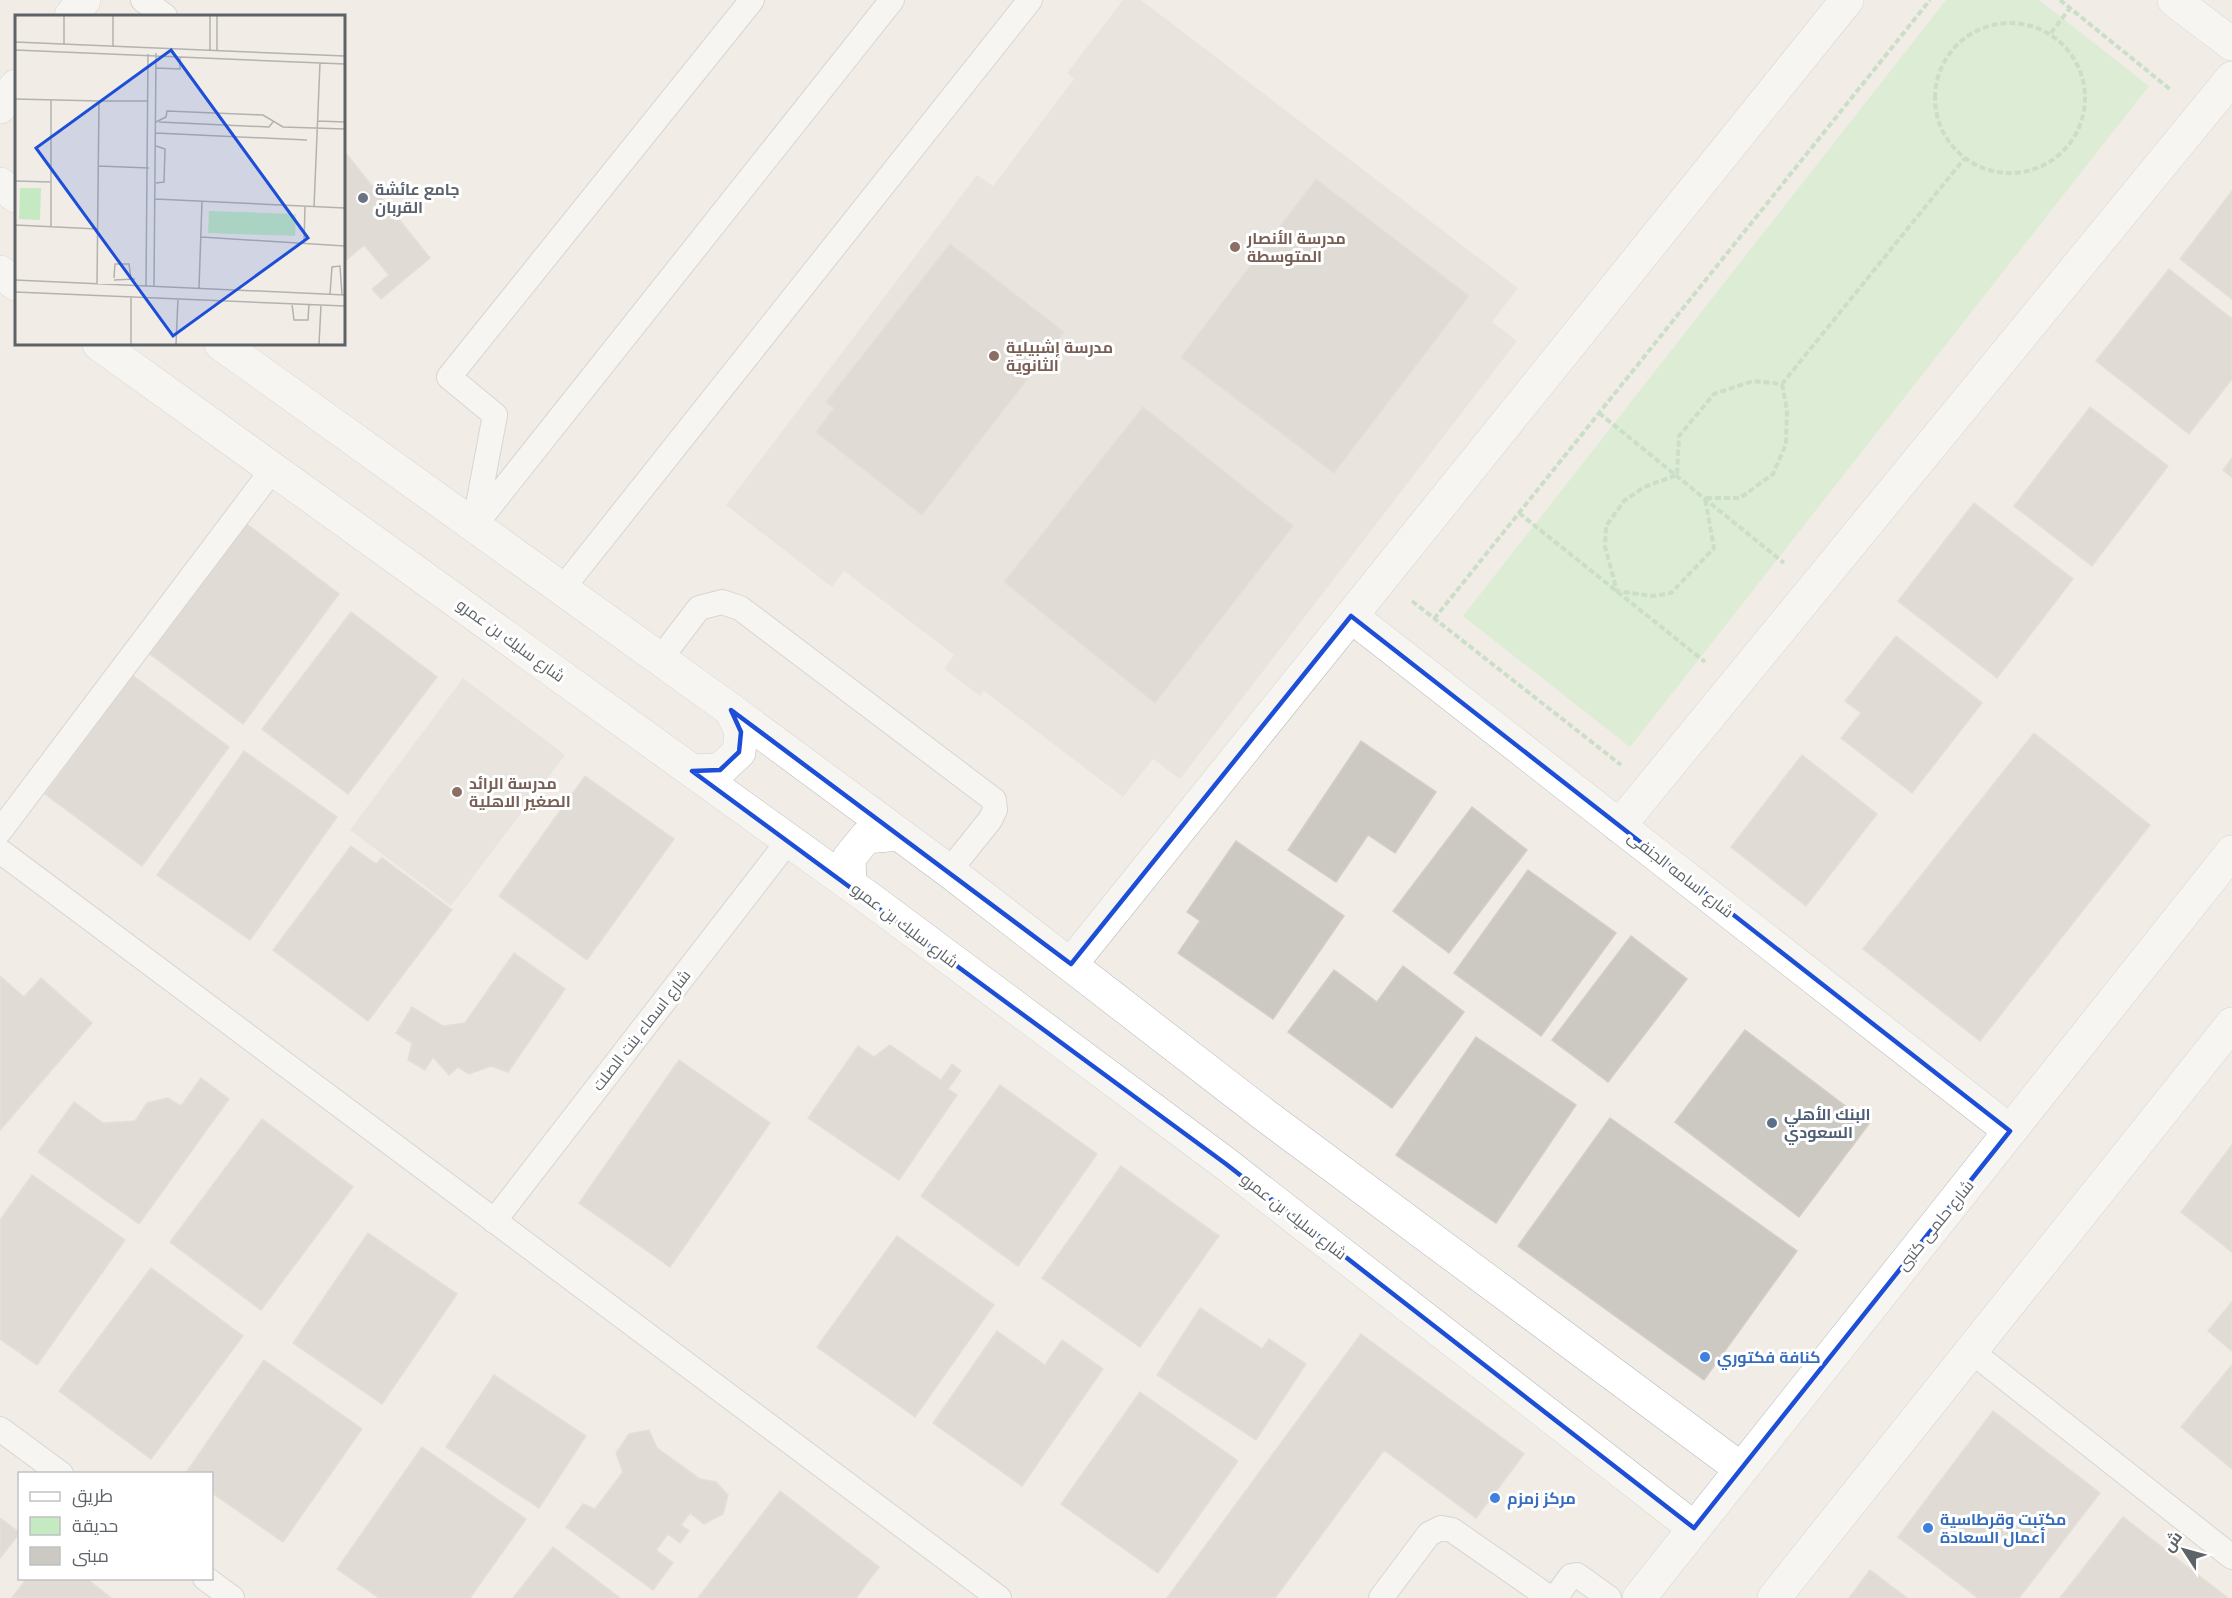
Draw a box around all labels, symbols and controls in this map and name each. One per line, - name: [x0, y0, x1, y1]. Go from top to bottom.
- inset map: [15, 15, 345, 345]
- place label: جامع عائشة القربان: [375, 179, 460, 217]
- marker: جامع عائشة القربان: [356, 191, 370, 205]
- place label: مدرسة الأنصار المتوسطة: [1246, 228, 1346, 266]
- marker: مدرسة الأنصار المتوسطة: [1228, 240, 1242, 254]
- place label: مدرسة إشبيلية الثانوية: [1006, 337, 1113, 375]
- marker: مدرسة إشبيلية الثانوية: [987, 349, 1001, 363]
- street label: شارع سليك بن عمرو: [452, 594, 569, 688]
- place label: مدرسة الرائد الصغير الاهلية: [469, 773, 571, 811]
- marker: مدرسة الرائد الصغير الاهلية: [450, 785, 464, 799]
- street label: شارع اسامه الجنفى: [1623, 826, 1738, 923]
- street label: شارع سليك بن عمرو: [846, 878, 963, 973]
- street label: شارع اسماء بنت الصلت: [588, 966, 696, 1096]
- place label: البنك الأهلي السعودي: [1784, 1104, 1871, 1145]
- marker: البنك الأهلي السعودي: [1765, 1116, 1779, 1130]
- street label: شارع سليك بن عمرو: [1236, 1168, 1351, 1265]
- street label: شارع حلمى كتبى: [1892, 1176, 1979, 1276]
- place label: كنافة فكتوري: [1717, 1347, 1821, 1370]
- marker: كنافة فكتوري: [1698, 1350, 1712, 1364]
- legend: [18, 1472, 213, 1580]
- text: طريق: [72, 1484, 113, 1508]
- place label: مركز زمزم: [1507, 1488, 1576, 1510]
- marker: مركز زمزم: [1488, 1491, 1502, 1505]
- place label: مكتبت وقرطاسية أعمال السعادة: [1940, 1509, 2066, 1547]
- text: حديقة: [72, 1514, 118, 1537]
- north arrow: [2154, 1520, 2214, 1580]
- marker: مكتبت وقرطاسية أعمال السعادة: [1921, 1521, 1935, 1535]
- text: ش: [2158, 1527, 2186, 1555]
- text: مبنى: [72, 1544, 109, 1567]

